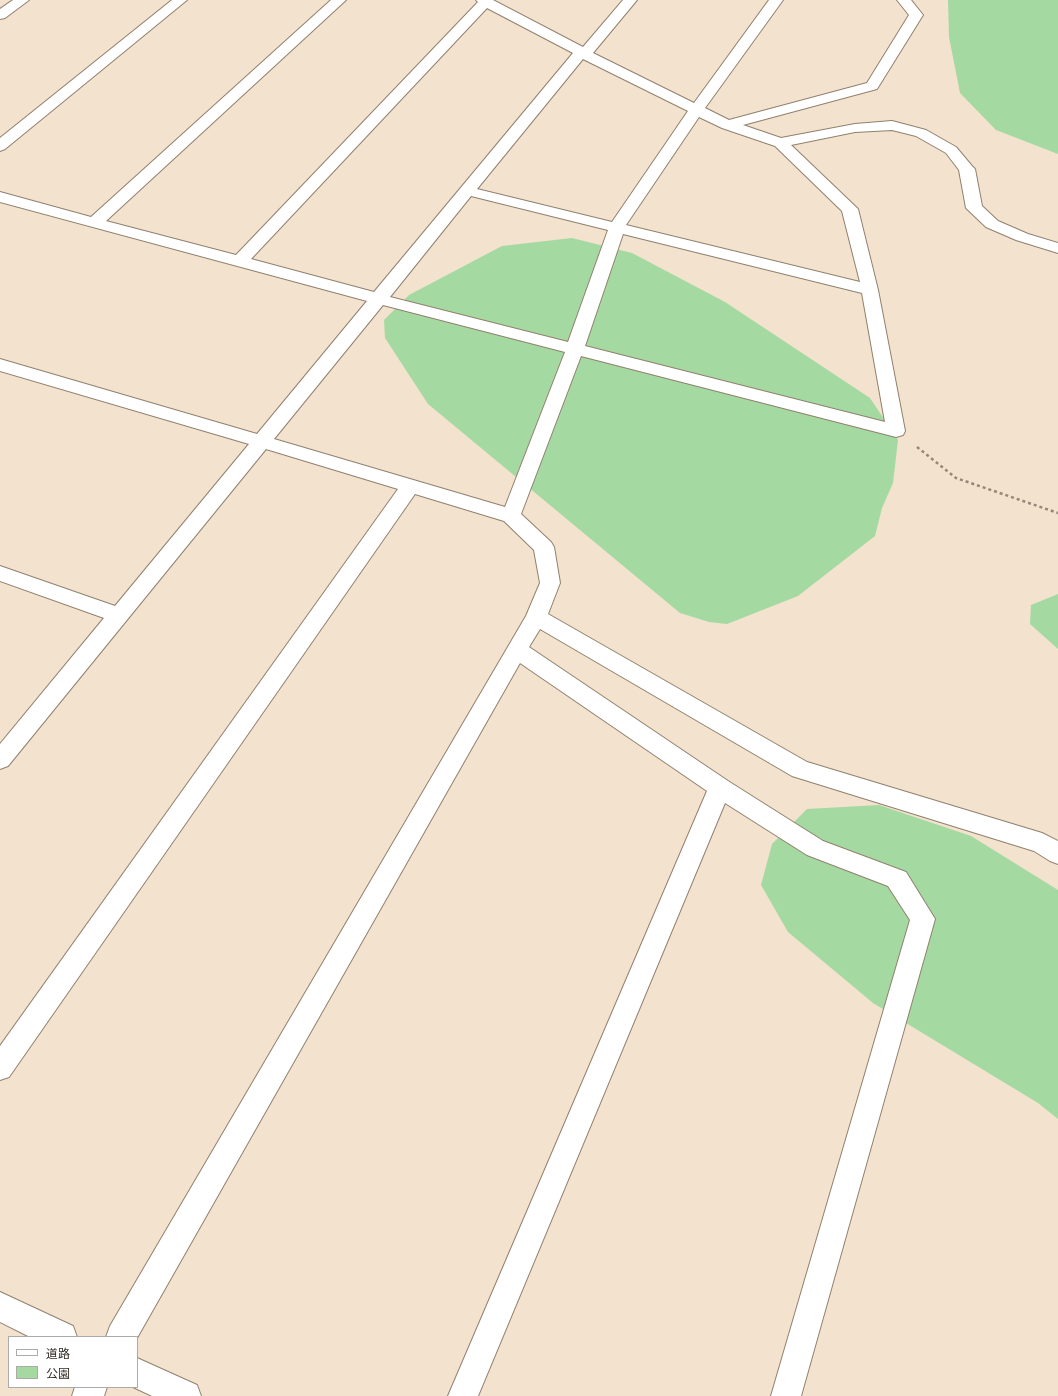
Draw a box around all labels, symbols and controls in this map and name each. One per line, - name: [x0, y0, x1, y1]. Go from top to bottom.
- legend: [8, 1336, 138, 1388]
- text: 道路: [46, 1346, 70, 1361]
- text: 公園: [46, 1366, 70, 1381]

